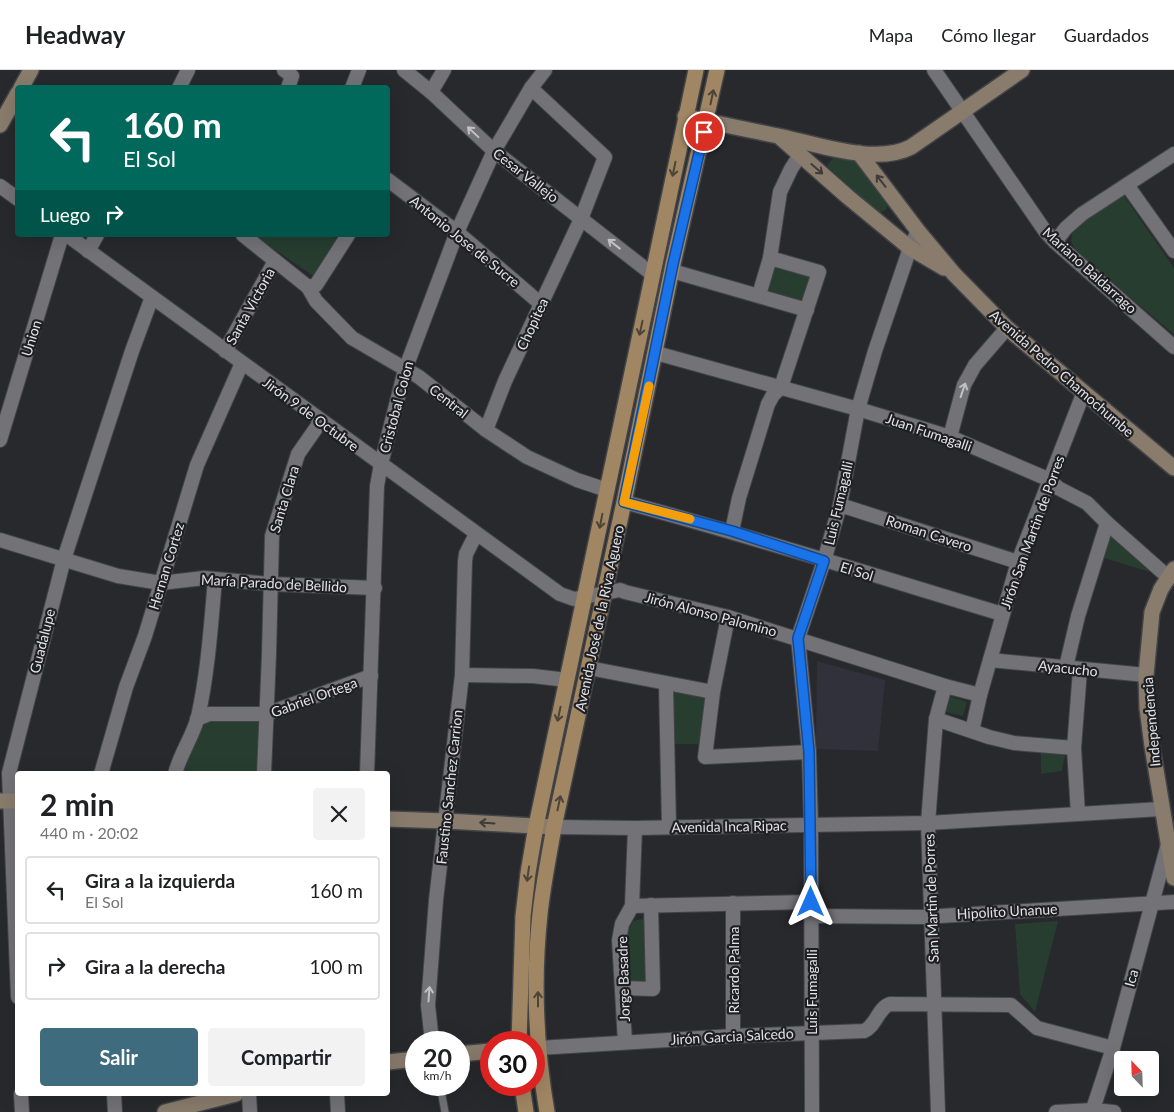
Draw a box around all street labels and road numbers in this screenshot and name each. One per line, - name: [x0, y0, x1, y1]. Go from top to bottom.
- street label: Cesar Vallejo: [490, 144, 562, 206]
- street label: Antonio Jose de Sucre: [407, 192, 523, 290]
- street label: Mariano Baldarrago: [1039, 223, 1141, 317]
- street label: Santa Victoria: [222, 265, 278, 347]
- street label: Chopitea: [513, 295, 551, 353]
- street label: Avenida Pedro Chamochumbe: [987, 306, 1137, 440]
- street label: Union: [17, 318, 45, 358]
- street label: Cristobal Colon: [376, 359, 416, 455]
- street label: Jirón 9 de Octubre: [260, 373, 362, 455]
- street label: Central: [426, 381, 472, 421]
- street label: Juan Fumagalli: [884, 409, 974, 455]
- street label: Jirón San Martin de Porres: [996, 453, 1068, 611]
- street label: Luis Fumagalli: [820, 459, 856, 547]
- street label: Santa Clara: [266, 463, 302, 535]
- street label: Roman Cavero: [884, 511, 974, 555]
- street label: Hernan Cortez: [145, 520, 187, 612]
- street label: Avenida José de la Riva Aguero: [571, 523, 627, 713]
- street label: El Sol: [838, 558, 876, 584]
- street label: María Parado de Bellido: [201, 571, 347, 595]
- street label: Jirón Alonso Palomino: [643, 588, 779, 640]
- street label: Guadalupe: [26, 607, 58, 675]
- street label: Ayacucho: [1037, 656, 1099, 680]
- street label: Gabriel Ortega: [269, 674, 359, 720]
- street label: Independencia: [1139, 676, 1163, 768]
- street label: Faustino Sanchez Carrion: [432, 709, 466, 865]
- street label: Avenida Inca Ripac: [671, 816, 787, 836]
- street label: San Martin de Porres: [920, 833, 942, 963]
- street label: Hipolito Unanue: [956, 900, 1058, 922]
- street label: Ricardo Palma: [725, 927, 742, 1013]
- street label: Jorge Basadre: [613, 936, 633, 1022]
- street label: Luis Fumagalli: [803, 949, 820, 1035]
- street label: Ica: [1121, 967, 1141, 989]
- street label: Jirón Garcia Salcedo: [670, 1024, 794, 1048]

